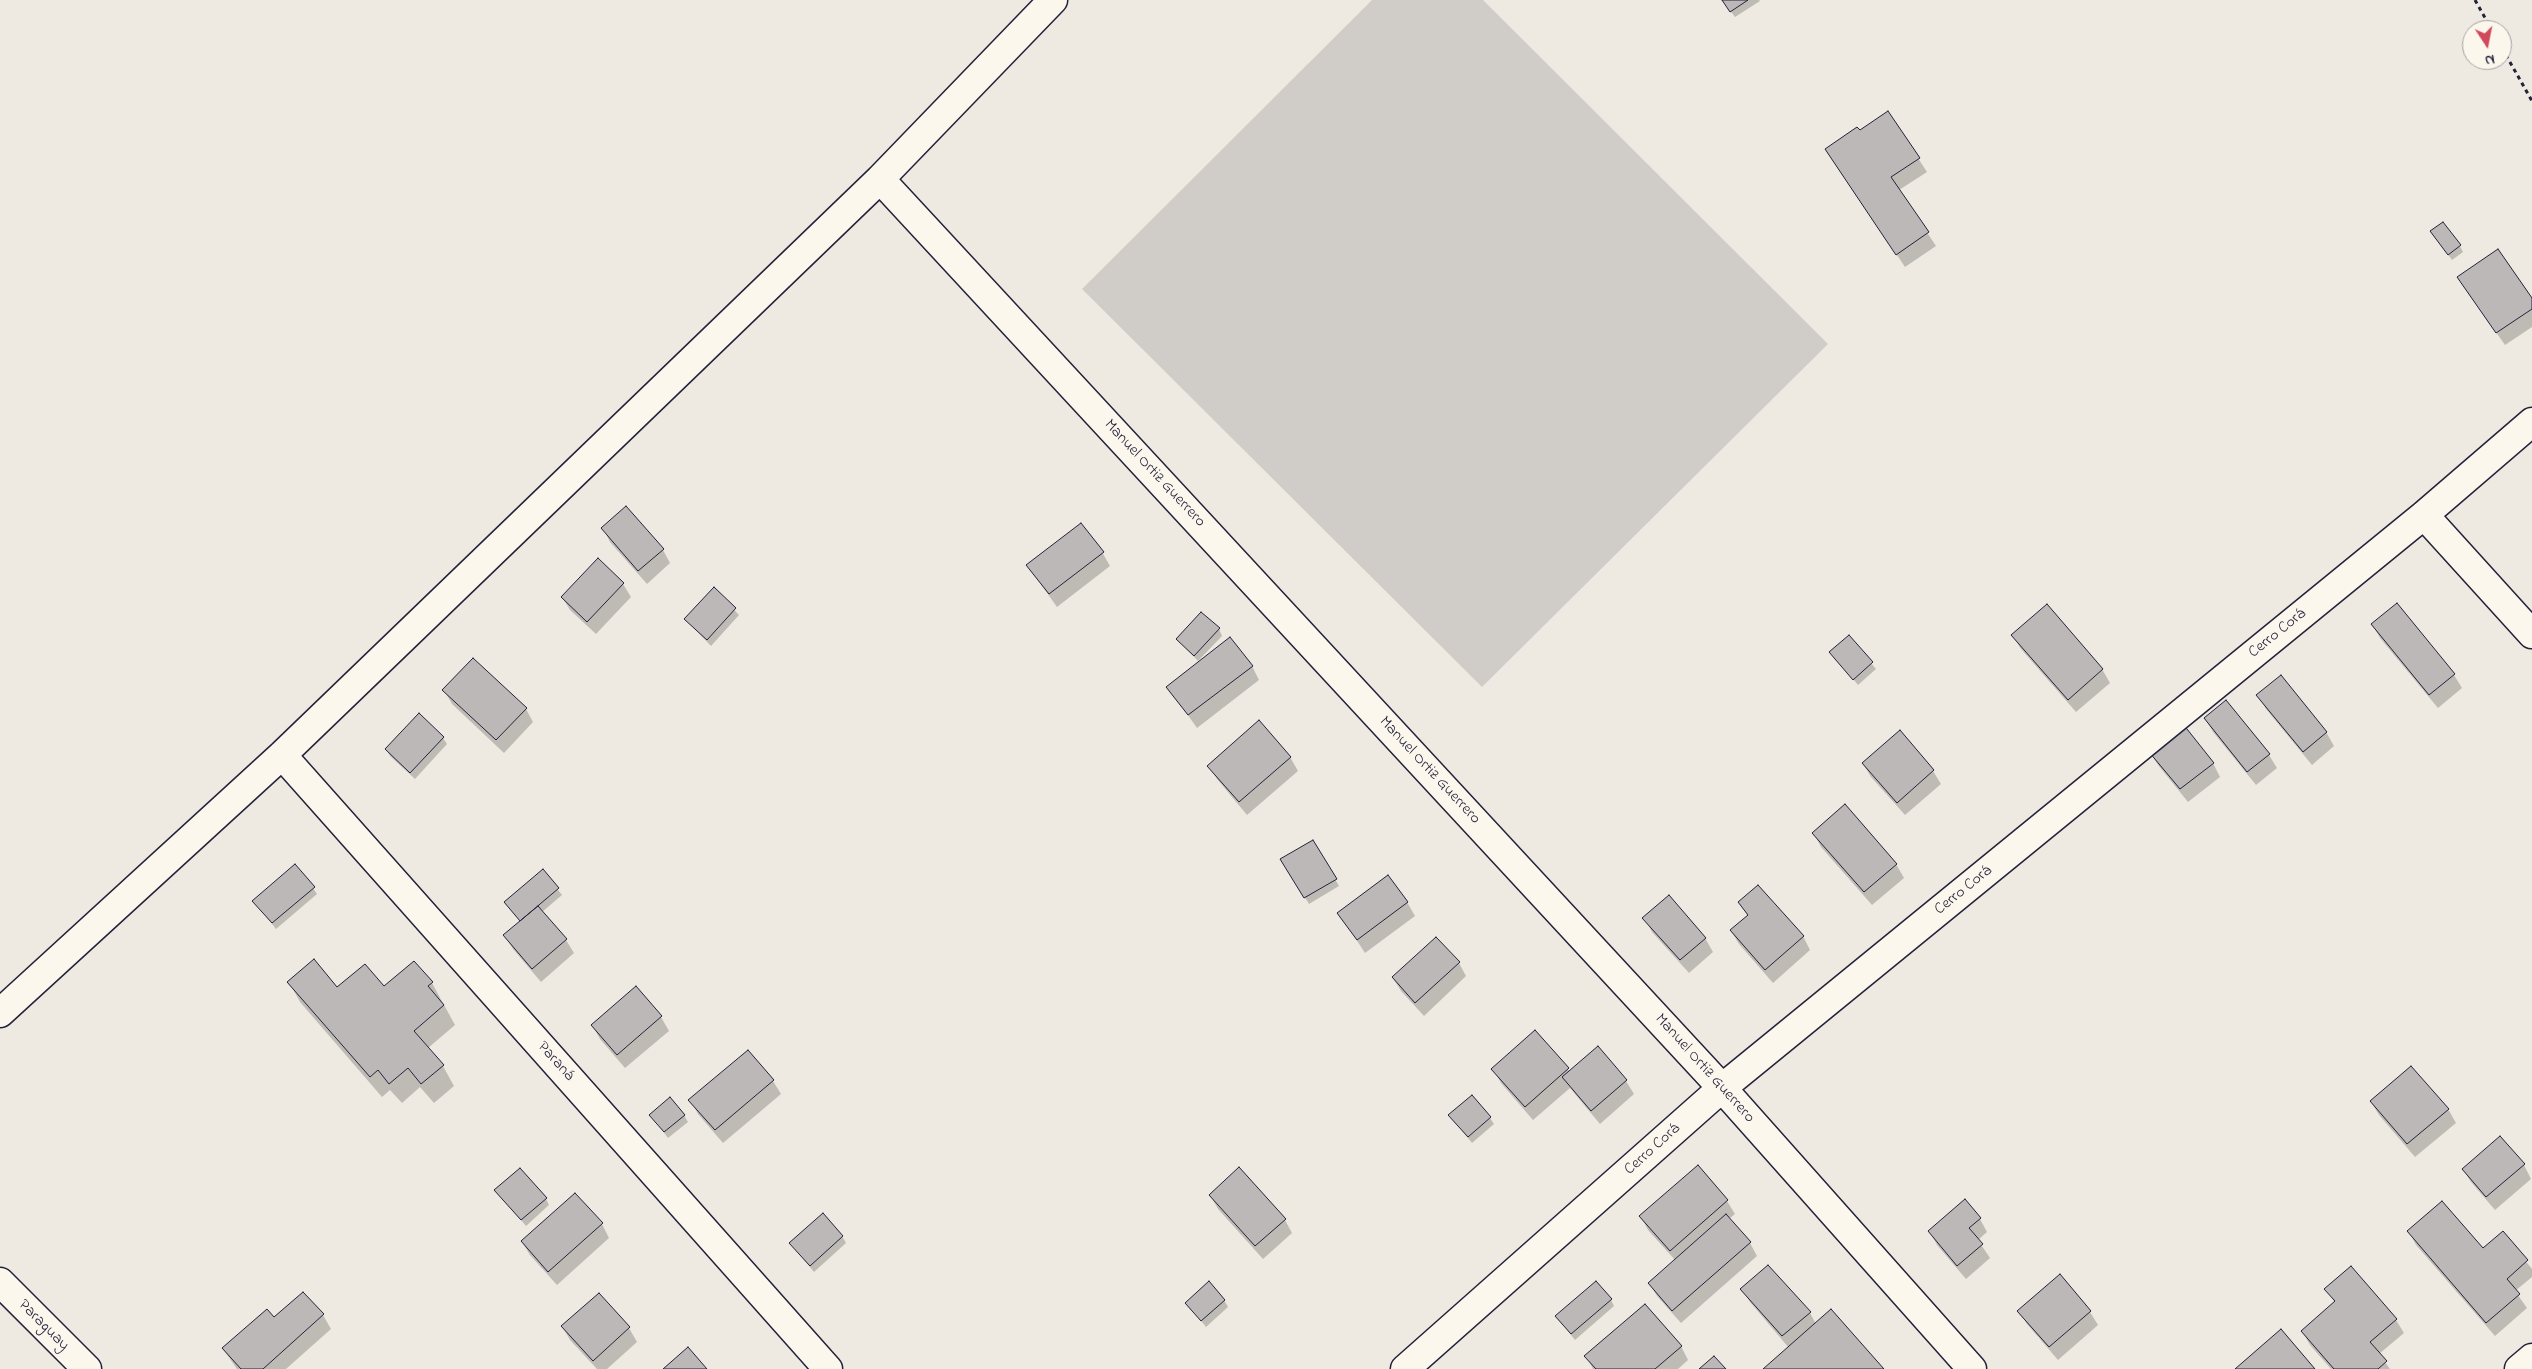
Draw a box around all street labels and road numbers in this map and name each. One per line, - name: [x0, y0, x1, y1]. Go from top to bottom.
- street label: Manuel Ortiz Guerrero: [1099, 416, 1209, 532]
- street label: Cerro Corá: [2245, 605, 2311, 663]
- street label: Manuel Ortiz Guerrero: [1374, 713, 1484, 829]
- street label: Cerro Corá: [1931, 862, 1997, 920]
- street label: Manuel Ortiz Guerrero: [1650, 1010, 1758, 1128]
- street label: Paraná: [532, 1038, 578, 1086]
- street label: Cerro Corá: [1621, 1120, 1685, 1180]
- street label: Paraguay: [13, 1296, 73, 1356]

